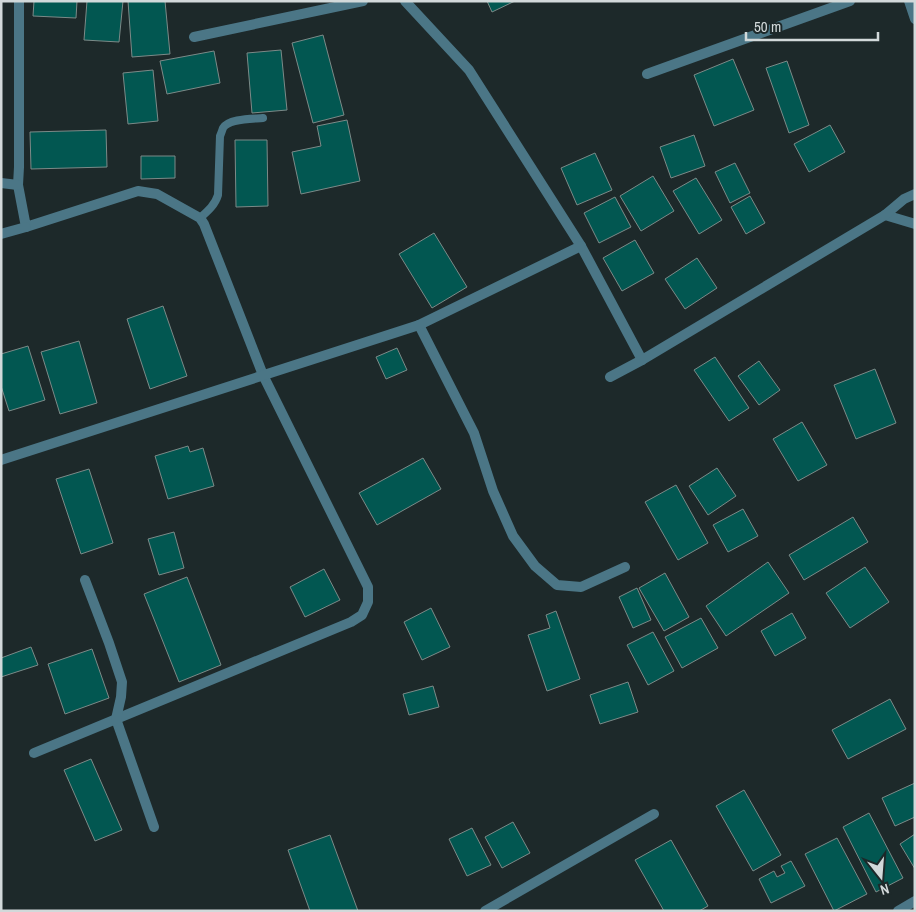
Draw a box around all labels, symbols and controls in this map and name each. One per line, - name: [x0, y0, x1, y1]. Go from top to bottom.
- scale bar: [746, 10, 878, 42]
- text: 50 m: [754, 16, 781, 37]
- north arrow: [856, 852, 906, 902]
- text: N: [878, 880, 891, 899]

